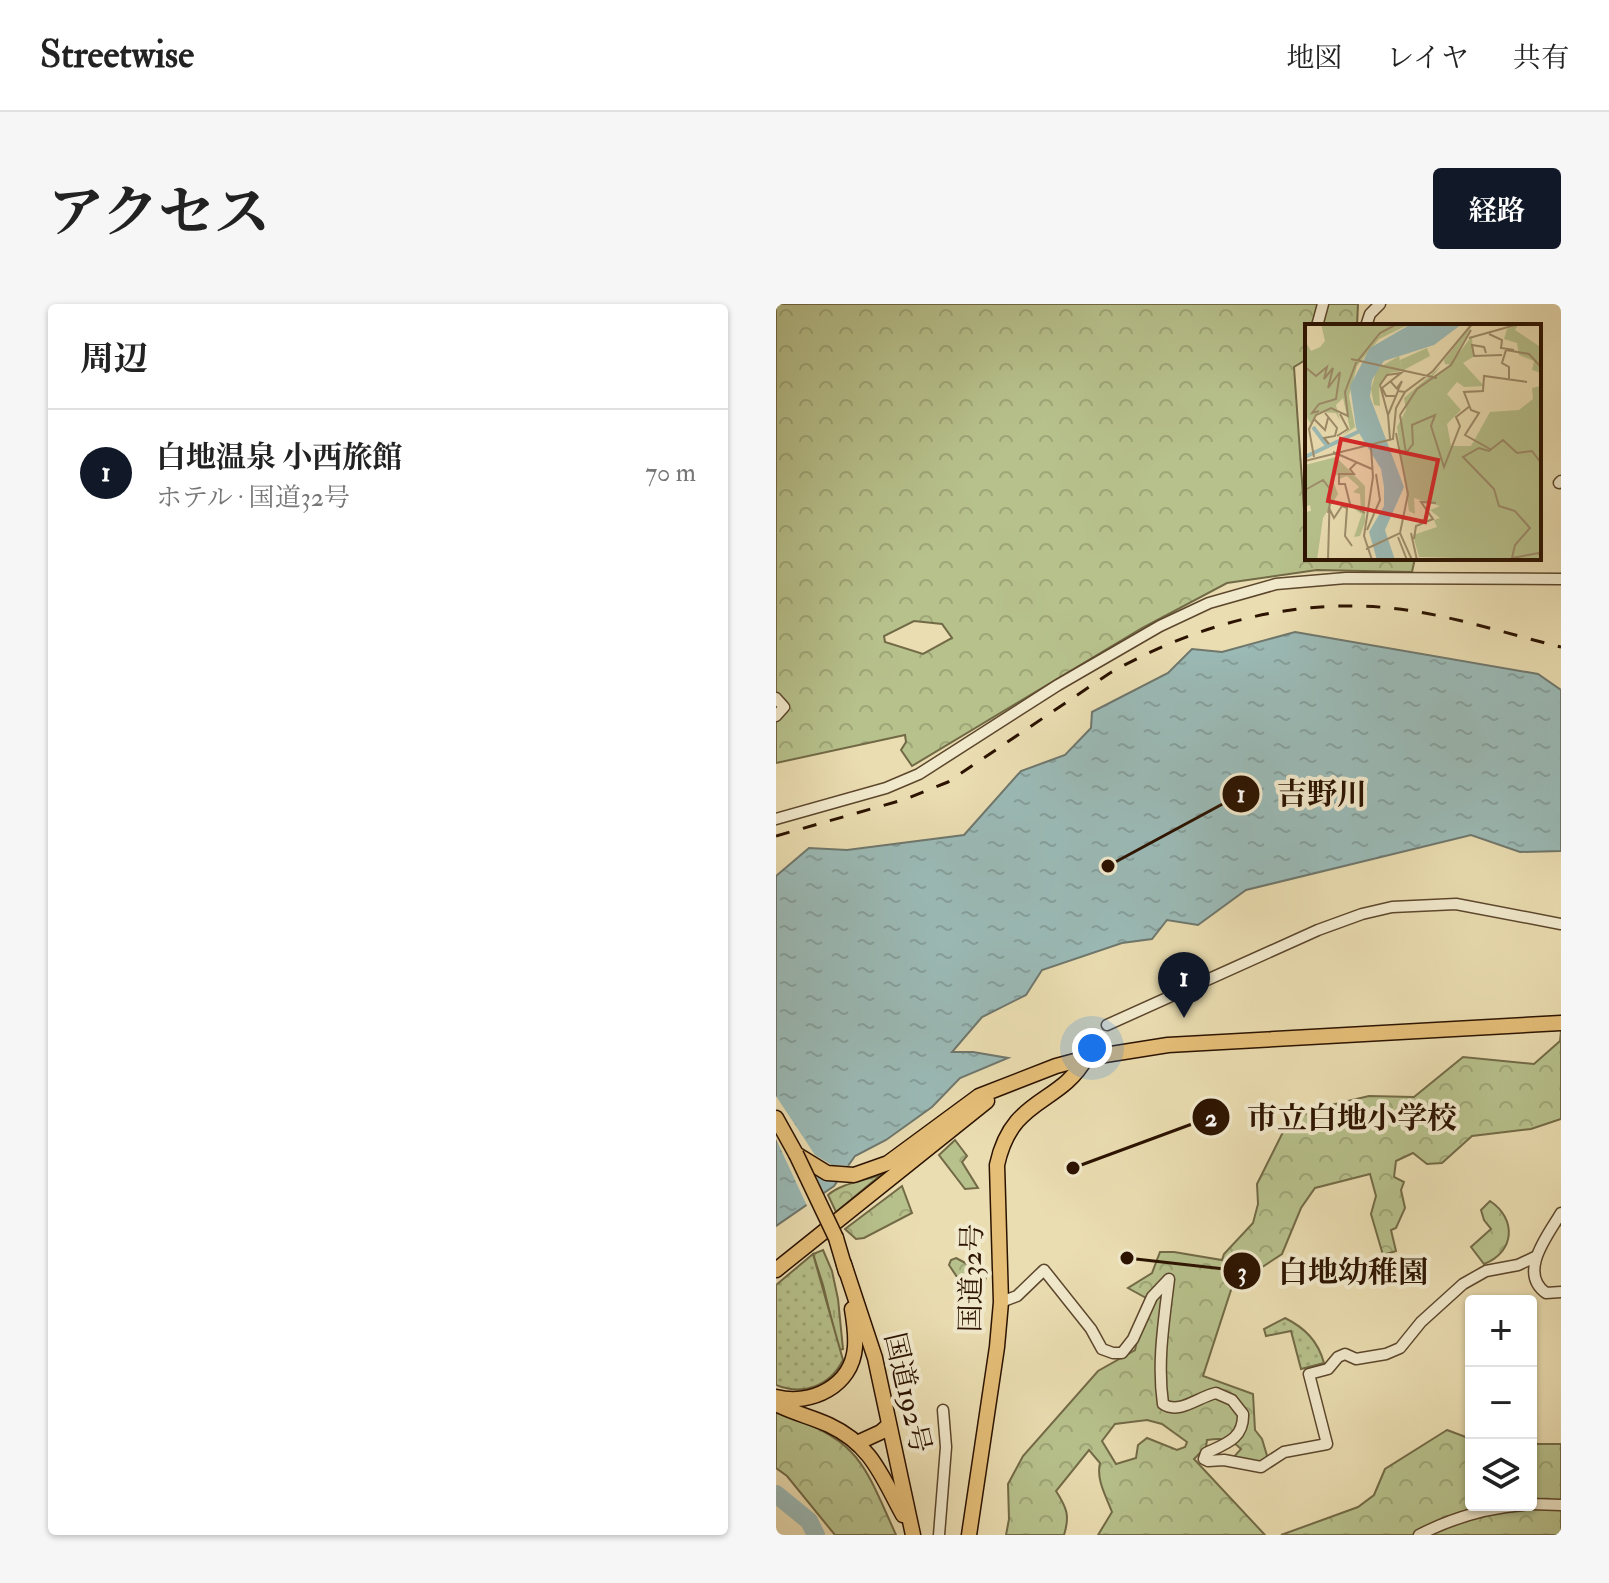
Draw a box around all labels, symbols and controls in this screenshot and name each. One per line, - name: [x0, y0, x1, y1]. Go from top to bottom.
- text: Streetwise: [40, 31, 194, 79]
- text: 地図: [1286, 41, 1342, 76]
- text: レイヤ: [1386, 41, 1469, 76]
- text: 共有: [1513, 41, 1569, 76]
- button: 経路: [1433, 168, 1561, 249]
- text: アクセス: [48, 178, 270, 249]
- inset map: [1305, 324, 1541, 560]
- text: 周辺: [80, 338, 148, 381]
- text: 白地温泉 小西旅館: [156, 439, 402, 476]
- text: 1: [101, 457, 111, 489]
- text: 70 m: [645, 457, 696, 489]
- text: ホテル · 国道32号: [156, 482, 350, 514]
- callout: 吉野川: [1221, 767, 1383, 821]
- text: 吉野川: [1277, 776, 1367, 813]
- text: 1: [1237, 779, 1245, 810]
- pin: 1: [1158, 952, 1210, 1018]
- your location: [1072, 1028, 1112, 1068]
- callout: 市立白地小学校: [1191, 1090, 1473, 1144]
- text: 市立白地小学校: [1247, 1100, 1457, 1137]
- text: 2: [1205, 1103, 1217, 1134]
- street label: 国道32号: [954, 1223, 990, 1333]
- callout: 白地幼稚園: [1222, 1244, 1444, 1298]
- text: 白地幼稚園: [1278, 1254, 1428, 1291]
- text: 3: [1237, 1257, 1247, 1288]
- map controls: [1465, 1295, 1537, 1511]
- button: +: [1465, 1295, 1537, 1367]
- street label: 国道192号: [876, 1329, 938, 1457]
- button: −: [1465, 1367, 1537, 1439]
- button: layers: [1465, 1439, 1537, 1511]

